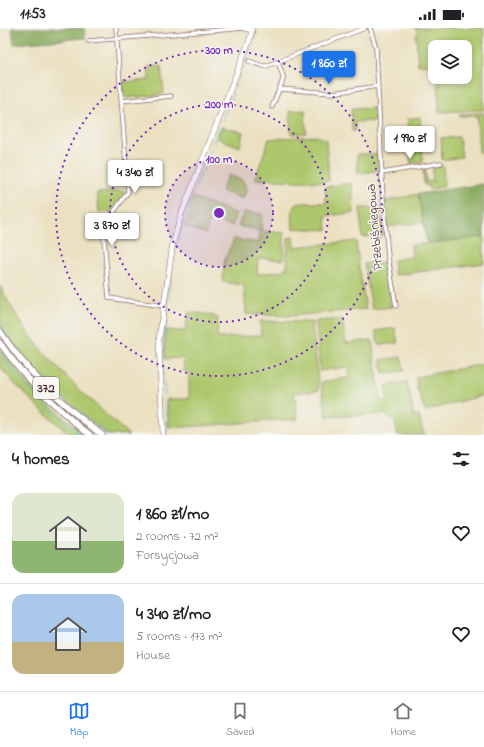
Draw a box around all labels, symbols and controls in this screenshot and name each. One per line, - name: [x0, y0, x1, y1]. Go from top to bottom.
- text: 11:53: [20, 3, 46, 25]
- map controls: [428, 40, 472, 84]
- button: layers: [428, 40, 472, 84]
- text: 300 m: [204, 42, 234, 60]
- pin: 1 860 zł: [288, 51, 370, 85]
- text: 1 860 zł: [311, 54, 347, 73]
- text: 200 m: [204, 96, 234, 114]
- pin: 1 990 zł: [369, 126, 451, 160]
- text: 1 990 zł: [394, 129, 426, 148]
- text: 100 m: [206, 151, 233, 169]
- pin: 4 340 zł: [94, 160, 176, 194]
- text: 4 340 zł: [117, 163, 153, 182]
- street label: Przebiśniegowa: [361, 183, 390, 271]
- centre of rings: [212, 206, 226, 220]
- pin: 3 870 zł: [71, 213, 153, 247]
- text: 3 870 zł: [94, 216, 130, 235]
- road number: 372: [33, 377, 59, 399]
- text: 4 homes: [12, 447, 70, 472]
- icon: filters: [450, 448, 472, 470]
- text: 1 860 zł/mo: [136, 502, 209, 527]
- icon: home: [44, 509, 92, 557]
- icon: heart: [450, 522, 472, 544]
- text: 2 rooms · 72 m²: [136, 527, 218, 546]
- text: Forsycjowa: [136, 546, 199, 565]
- text: 4 340 zł/mo: [136, 602, 211, 627]
- icon: home: [44, 610, 92, 658]
- icon: heart: [450, 623, 472, 645]
- text: 5 rooms · 173 m²: [136, 627, 222, 646]
- text: House: [136, 646, 170, 665]
- tab: Map: [68, 700, 90, 740]
- tab: Saved: [226, 700, 255, 740]
- tab: Home: [390, 700, 416, 740]

